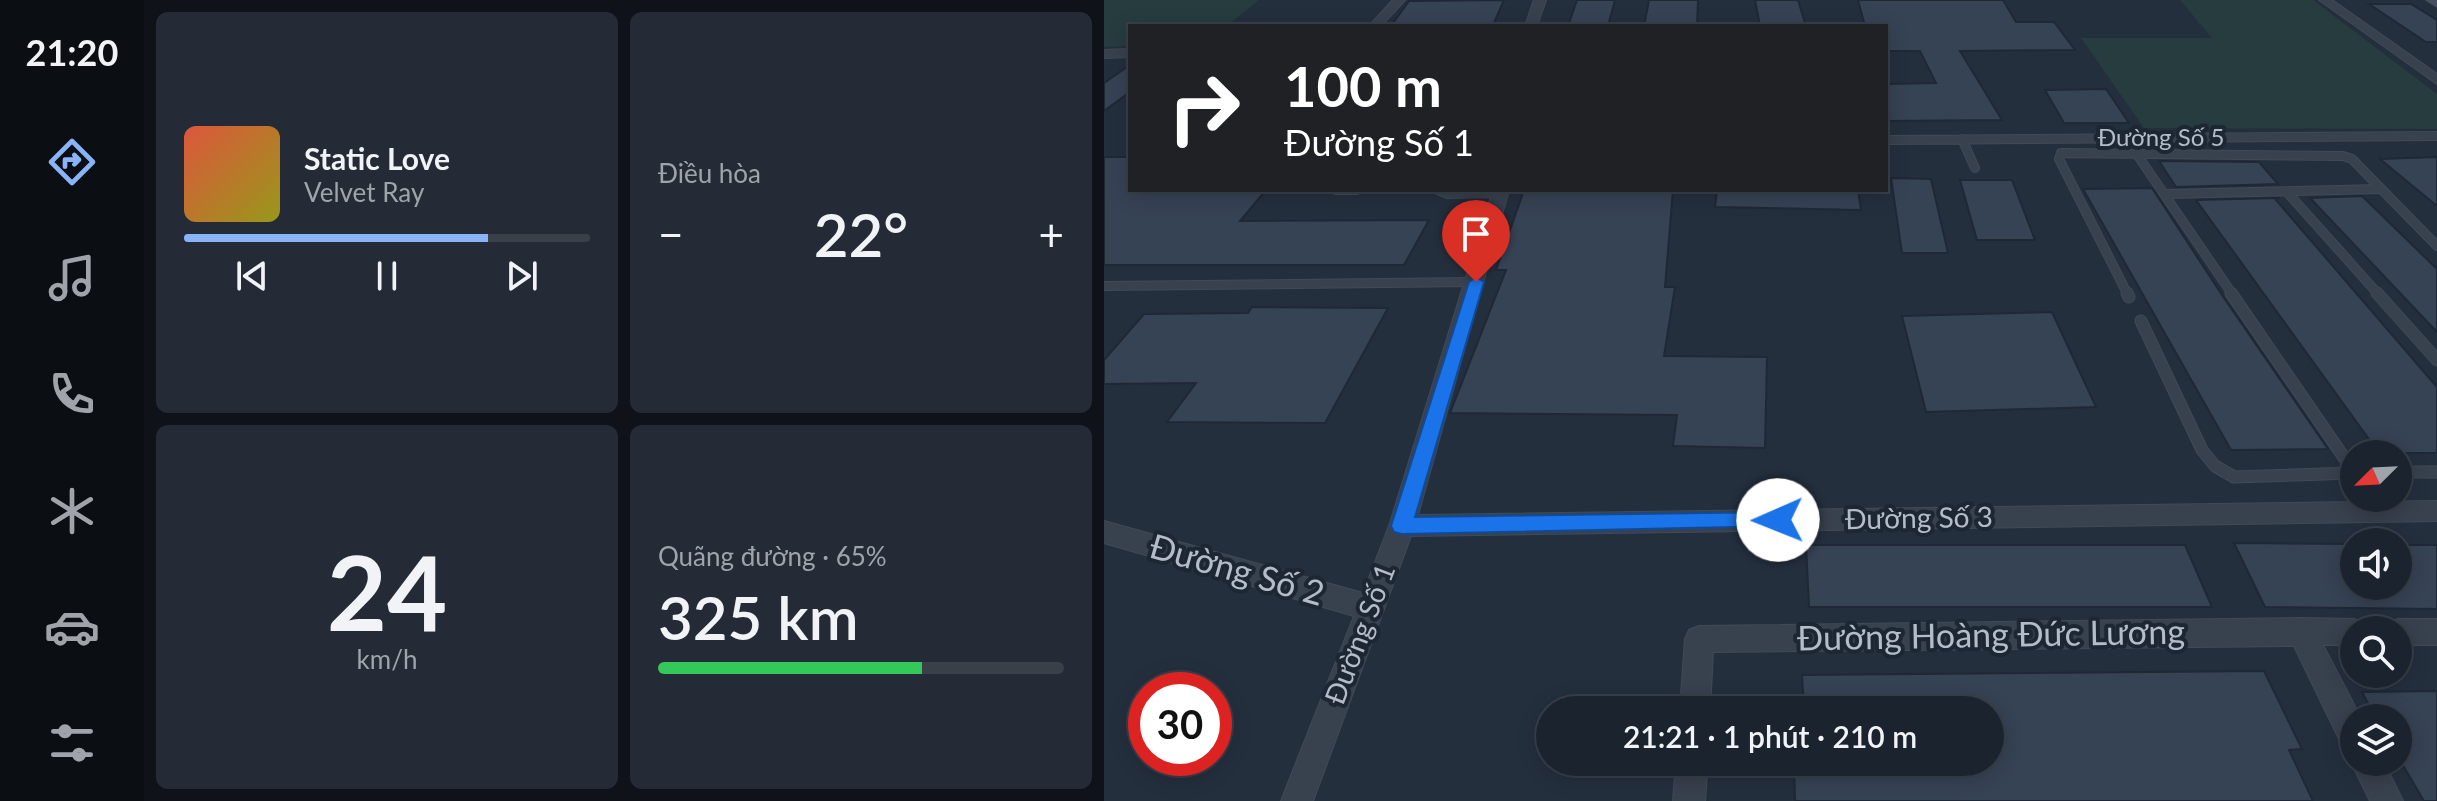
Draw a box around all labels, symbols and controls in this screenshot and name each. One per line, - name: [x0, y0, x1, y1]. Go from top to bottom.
- text: 21:20: [26, 30, 118, 74]
- text: 100 m: [1284, 52, 1442, 119]
- icon: right: [1152, 56, 1256, 160]
- text: Đường Số 1: [1284, 120, 1474, 164]
- street label: Đường Số 5: [2098, 122, 2224, 151]
- icon: directions: [44, 134, 100, 190]
- text: Static Love: [304, 140, 450, 176]
- text: Điều hòa: [658, 157, 761, 189]
- text: Velvet Ray: [304, 176, 424, 208]
- text: 22°: [814, 198, 908, 270]
- pin: [1442, 200, 1510, 282]
- text: −: [658, 208, 684, 260]
- text: +: [1038, 208, 1064, 260]
- icon: arrive: [1454, 212, 1498, 256]
- icon: music: [44, 250, 100, 306]
- icon: previous: [230, 254, 274, 298]
- icon: pause: [365, 254, 409, 298]
- icon: next: [500, 254, 544, 298]
- icon: phone: [44, 366, 100, 422]
- north arrow: [2340, 440, 2412, 512]
- map controls: [2340, 440, 2412, 776]
- position arrow: [1736, 478, 1820, 562]
- icon: climate: [44, 483, 100, 539]
- street label: Đường Số 3: [1845, 499, 1993, 535]
- street label: Đường Số 2: [1146, 524, 1329, 613]
- text: 24: [327, 528, 447, 653]
- button: sound: [2340, 528, 2412, 600]
- text: Quãng đường · 65%: [658, 540, 887, 572]
- street label: Đường Số 1: [1317, 559, 1401, 709]
- text: 325 km: [658, 581, 859, 653]
- icon: car: [44, 599, 100, 655]
- street label: Đường Hoàng Đức Lương: [1797, 610, 2185, 657]
- button: search: [2340, 616, 2412, 688]
- text: km/h: [357, 643, 417, 675]
- speed limit sign: 30: [1128, 672, 1232, 776]
- button: layers: [2340, 704, 2412, 776]
- icon: filters: [44, 715, 100, 771]
- text: 21:21 · 1 phút · 210 m: [1623, 718, 1917, 754]

